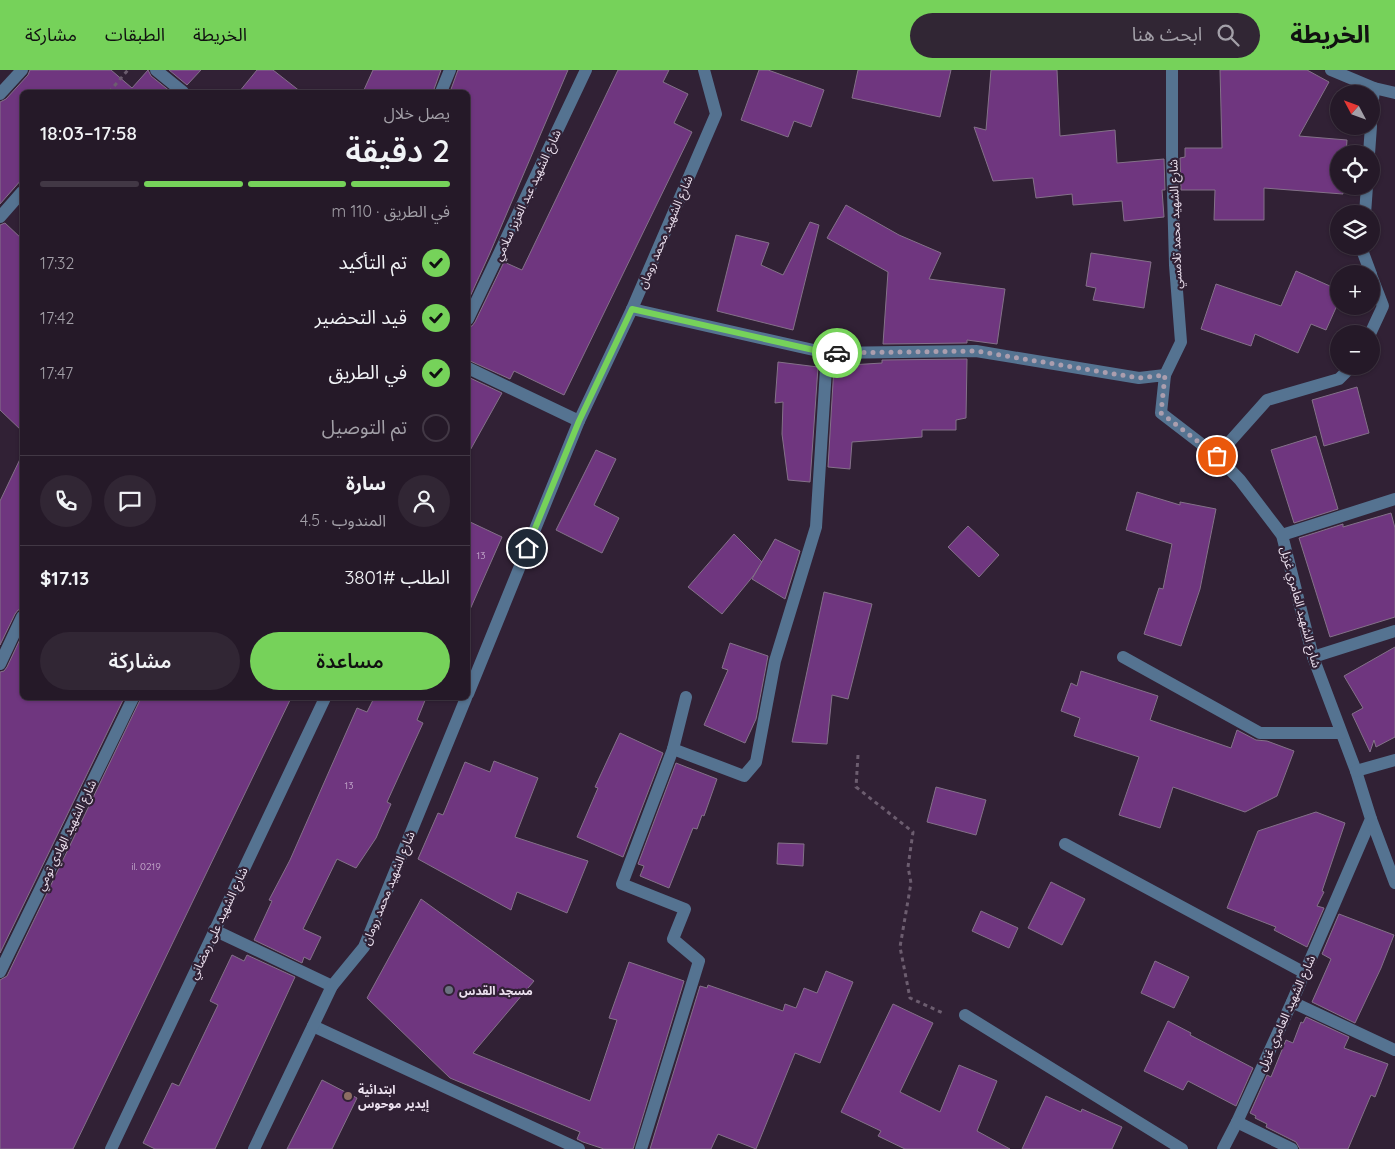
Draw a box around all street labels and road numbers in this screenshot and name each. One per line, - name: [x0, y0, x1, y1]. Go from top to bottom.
- street label: شارع الشهيد عبد العزيز سلامي: [490, 127, 567, 264]
- street label: شارع الشهيد محمد تلامسي: [1165, 159, 1188, 289]
- street label: شارع الشهيد محمد رومان: [634, 173, 697, 292]
- street label: شارع الشهيد العامري غزيل: [1275, 545, 1324, 670]
- street label: شارع الشهيد الهادي تومي: [33, 777, 102, 894]
- street label: شارع الشهيد محمد رومان: [358, 829, 420, 948]
- street label: شارع الشهيد على رمضاني: [185, 865, 253, 983]
- street label: شارع الشهيد العامري غزيل: [1254, 953, 1321, 1074]

